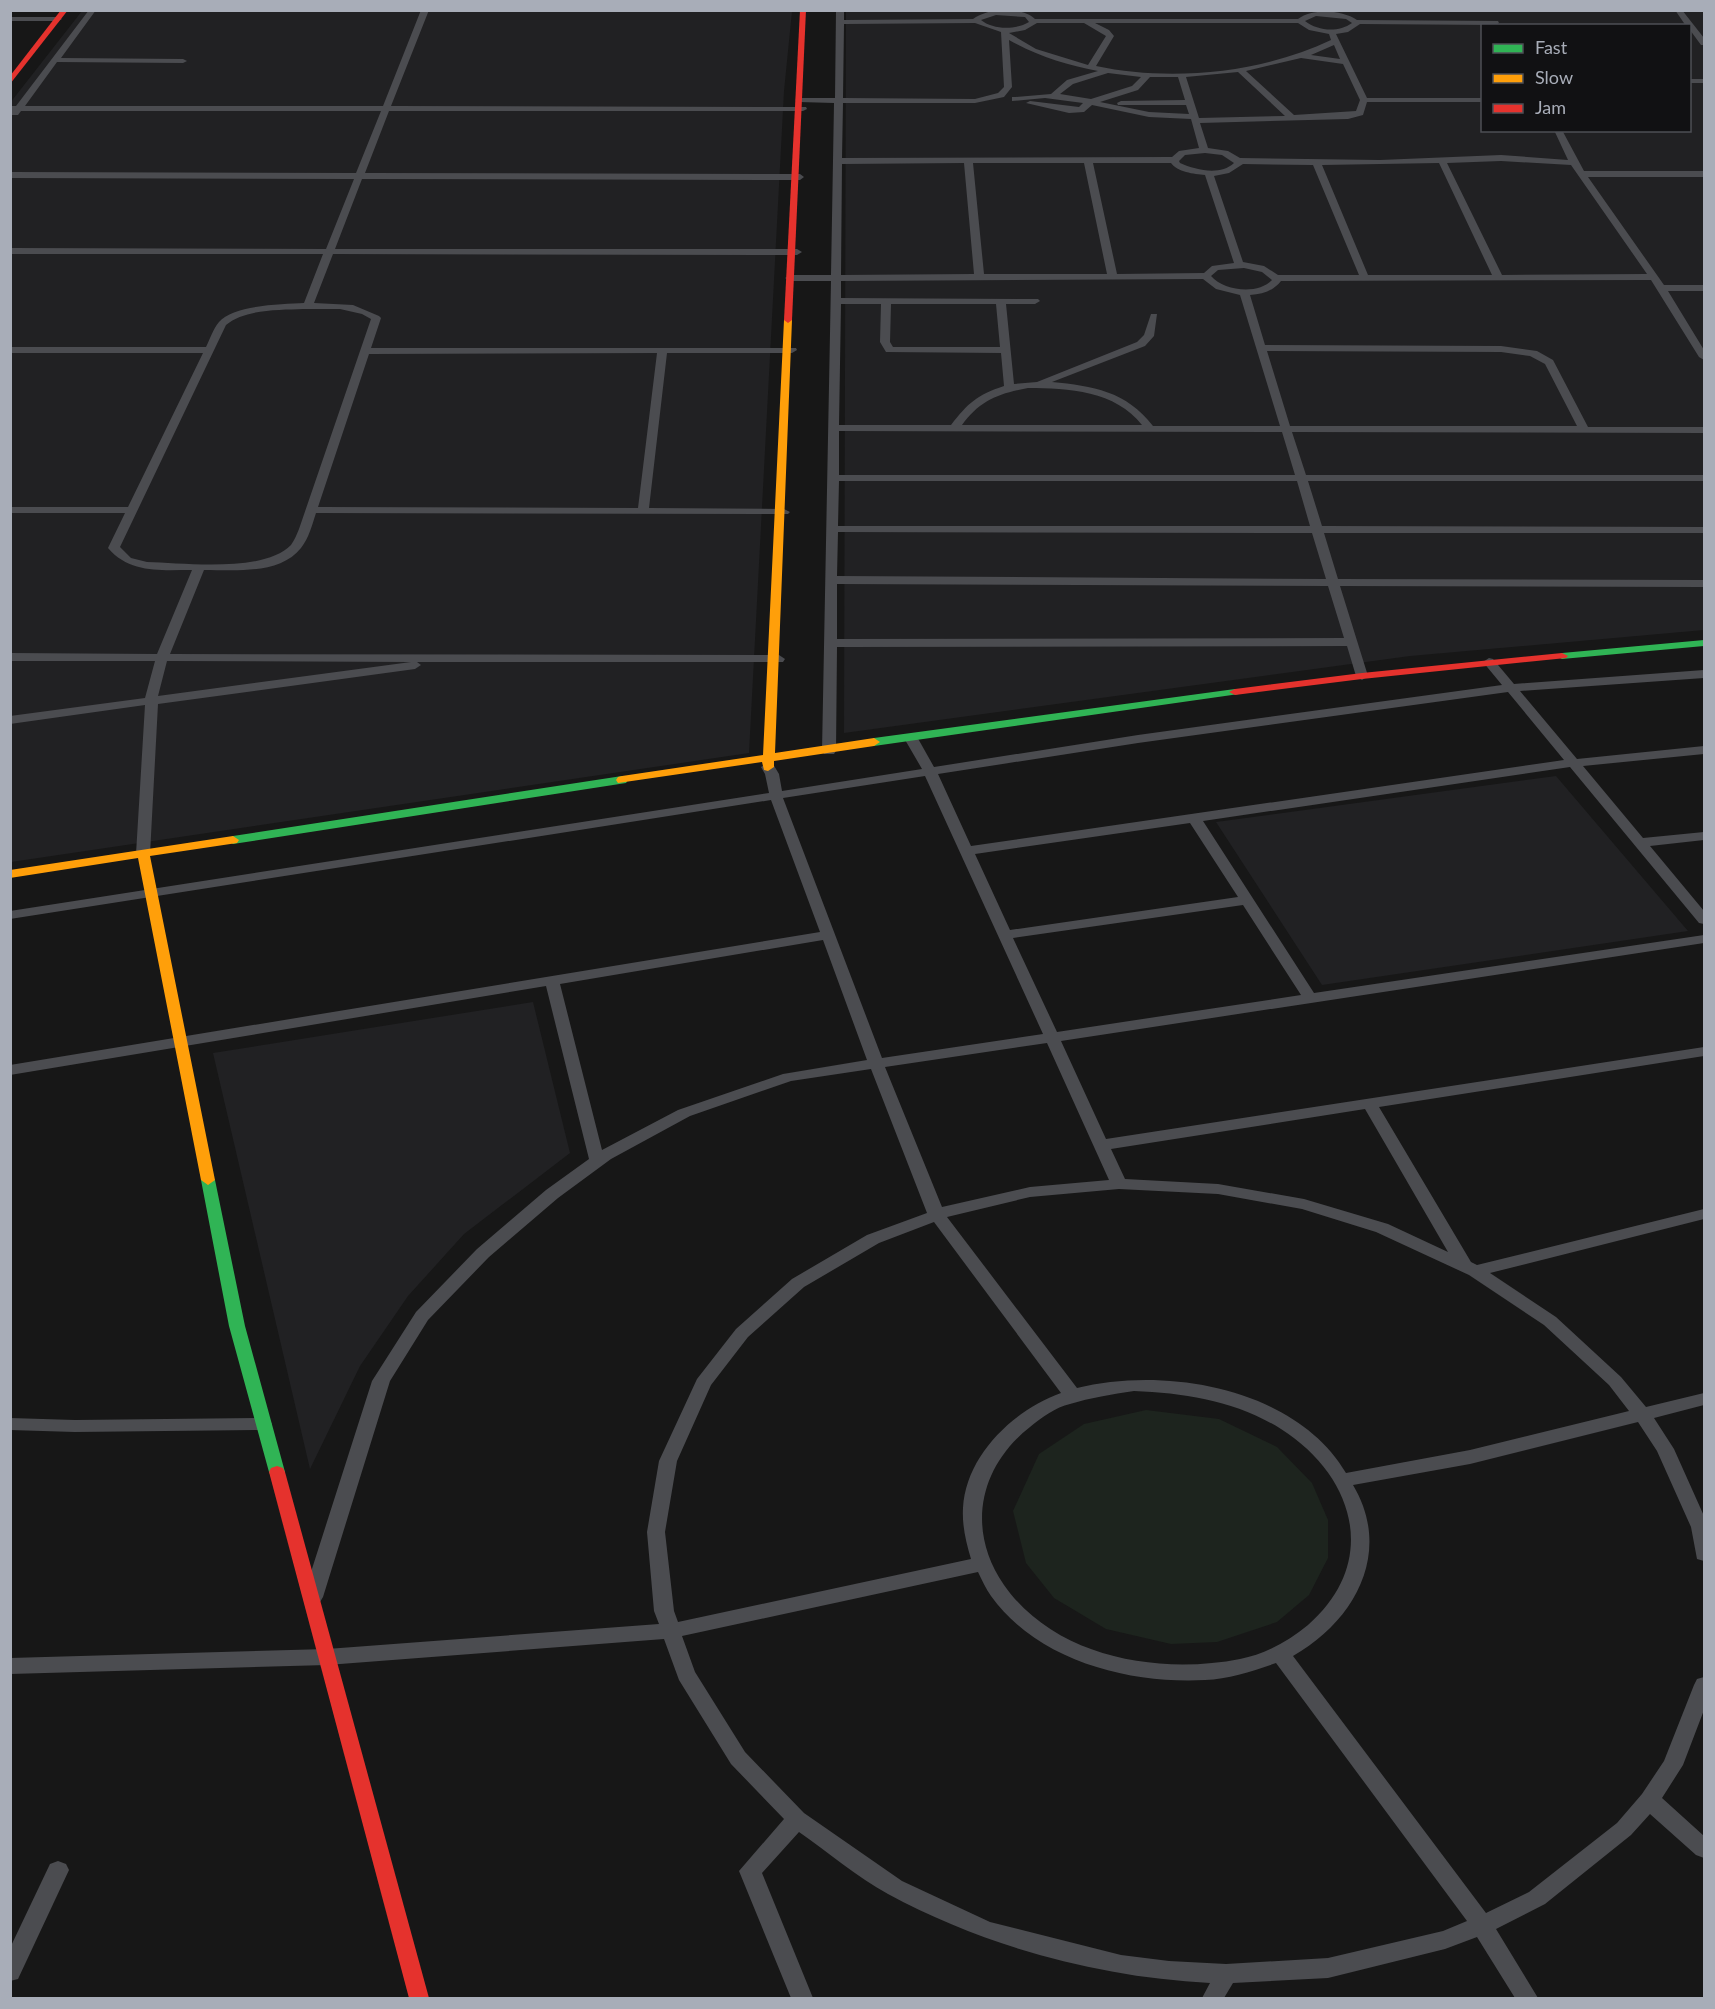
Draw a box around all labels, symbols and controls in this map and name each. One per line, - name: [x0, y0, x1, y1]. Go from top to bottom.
- legend: [1481, 24, 1691, 132]
- text: Fast: [1535, 36, 1568, 58]
- text: Slow: [1535, 66, 1573, 88]
- text: Jam: [1535, 96, 1566, 118]

